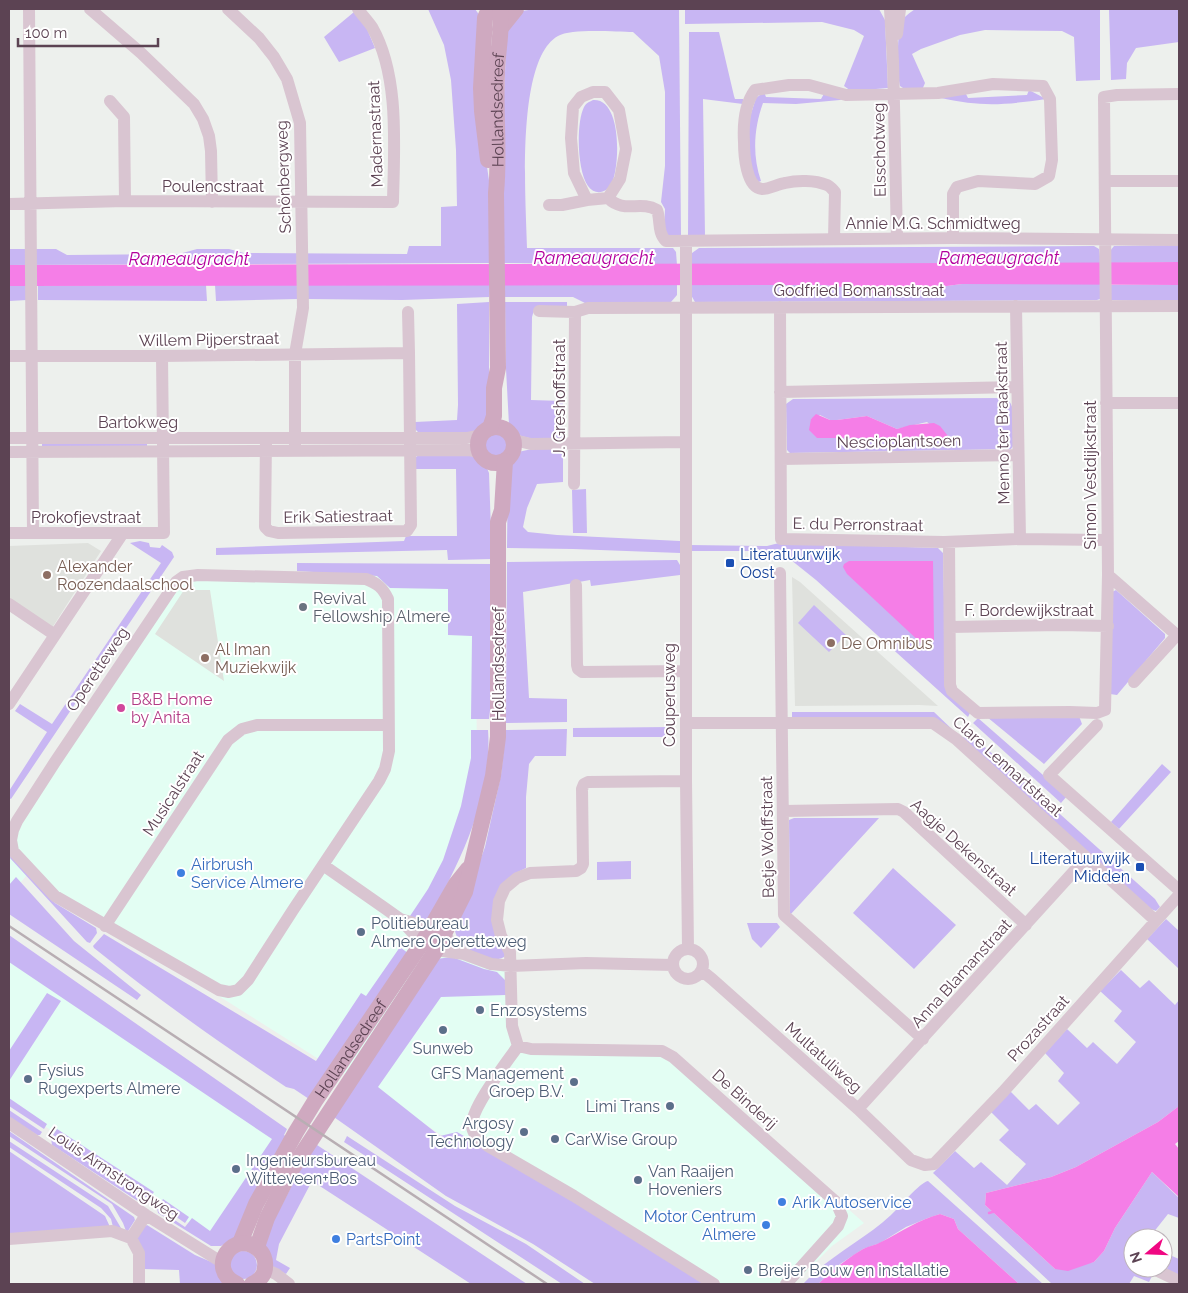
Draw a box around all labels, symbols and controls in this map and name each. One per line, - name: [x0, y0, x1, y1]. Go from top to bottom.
- scale bar: [18, 15, 158, 47]
- text: 100 m: [25, 24, 67, 42]
- street label: Hollandsedreef: [487, 51, 508, 167]
- street label: Madernastraat: [364, 80, 387, 188]
- street label: Elsschotweg: [869, 103, 890, 197]
- street label: Schönbergweg: [272, 120, 295, 234]
- street label: Poulencstraat: [162, 177, 265, 196]
- street label: Annie M.G. Schmidtweg: [845, 214, 1021, 233]
- water label: Rameaugracht: [534, 247, 655, 268]
- water label: Rameaugracht: [939, 247, 1060, 268]
- water label: Rameaugracht: [129, 248, 250, 269]
- street label: Godfried Bomansstraat: [774, 281, 945, 300]
- street label: Willem Pijperstraat: [139, 329, 280, 350]
- street label: J. Greshoffstraat: [550, 338, 569, 457]
- street label: Menno ter Braakstraat: [992, 341, 1013, 505]
- street label: Simon Vestdijkstraat: [1081, 400, 1100, 550]
- street label: Bartokweg: [98, 413, 178, 432]
- street label: Nescioplantsoen: [837, 431, 961, 452]
- street label: Erik Satiestraat: [283, 506, 393, 527]
- street label: Prokofjevstraat: [31, 508, 142, 527]
- street label: E. du Perronstraat: [792, 514, 924, 535]
- place label: Literatuurwijk Oost: [740, 545, 841, 582]
- place label: Alexander Roozendaalschool: [57, 557, 194, 594]
- marker: Literatuurwijk Oost: [724, 557, 736, 569]
- marker: Alexander Roozendaalschool: [41, 569, 53, 581]
- place label: Revival Fellowship Almere: [313, 589, 450, 626]
- marker: Revival Fellowship Almere: [297, 601, 309, 613]
- street label: F. Bordewijkstraat: [964, 601, 1095, 620]
- street label: Hollandsedreef: [489, 606, 508, 721]
- street label: Operetteweg: [62, 623, 133, 715]
- place label: De Omnibus: [841, 634, 933, 653]
- marker: De Omnibus: [825, 637, 837, 649]
- place label: Al Iman Muziekwijk: [215, 640, 297, 677]
- street label: Couperusweg: [660, 643, 679, 747]
- marker: Al Iman Muziekwijk: [199, 652, 211, 664]
- place label: B&B Home by Anita: [131, 690, 212, 727]
- marker: B&B Home by Anita: [115, 702, 127, 714]
- street label: Clare Lennartstraat: [949, 712, 1067, 821]
- street label: Musicalstraat: [139, 746, 208, 840]
- street label: Betje Wolffstraat: [757, 775, 778, 898]
- street label: Aagje Dekenstraat: [907, 795, 1021, 900]
- place label: Literatuurwijk Midden: [1030, 849, 1131, 886]
- place label: Airbrush Service Almere: [191, 855, 303, 892]
- marker: Literatuurwijk Midden: [1134, 861, 1146, 873]
- marker: Airbrush Service Almere: [175, 867, 187, 879]
- place label: Politiebureau Almere Operetteweg: [371, 914, 527, 951]
- street label: Anna Blamanstraat: [907, 914, 1016, 1032]
- marker: Politiebureau Almere Operetteweg: [355, 926, 367, 938]
- street label: Prozastraat: [1004, 991, 1074, 1065]
- street label: Hollandsedreef: [311, 996, 391, 1102]
- place label: Enzosystems: [490, 1001, 587, 1020]
- marker: Enzosystems: [474, 1004, 486, 1016]
- street label: Multatuliweg: [781, 1018, 866, 1097]
- marker: Sunweb: [437, 1024, 449, 1036]
- place label: Sunweb: [413, 1039, 473, 1058]
- place label: Fysius Rugexperts Almere: [38, 1061, 180, 1098]
- place label: GFS Management Groep B.V.: [431, 1064, 565, 1101]
- street label: De Binderij: [708, 1065, 781, 1133]
- marker: Fysius Rugexperts Almere: [22, 1073, 34, 1085]
- marker: GFS Management Groep B.V.: [568, 1076, 580, 1088]
- place label: Limi Trans: [586, 1097, 660, 1116]
- marker: Limi Trans: [664, 1100, 676, 1112]
- place label: Argosy Technology: [427, 1114, 514, 1151]
- street label: Louis Armstrongweg: [45, 1123, 183, 1224]
- marker: Argosy Technology: [518, 1126, 530, 1138]
- place label: CarWise Group: [565, 1130, 677, 1149]
- marker: CarWise Group: [549, 1133, 561, 1145]
- place label: Ingenieursbureau Witteveen+Bos: [246, 1151, 376, 1188]
- place label: Van Raaijen Hoveniers: [648, 1162, 734, 1199]
- marker: Ingenieursbureau Witteveen+Bos: [230, 1163, 242, 1175]
- marker: Van Raaijen Hoveniers: [632, 1174, 644, 1186]
- place label: Arik Autoservice: [792, 1193, 912, 1212]
- marker: Arik Autoservice: [776, 1196, 788, 1208]
- place label: Motor Centrum Almere: [644, 1207, 756, 1244]
- marker: Motor Centrum Almere: [760, 1219, 772, 1231]
- north arrow: [1123, 1228, 1173, 1278]
- place label: PartsPoint: [346, 1230, 421, 1249]
- marker: PartsPoint: [330, 1233, 342, 1245]
- text: N: [1126, 1250, 1145, 1265]
- place label: Breijer Bouw en installatie: [758, 1261, 949, 1280]
- marker: Breijer Bouw en installatie: [742, 1264, 754, 1276]

